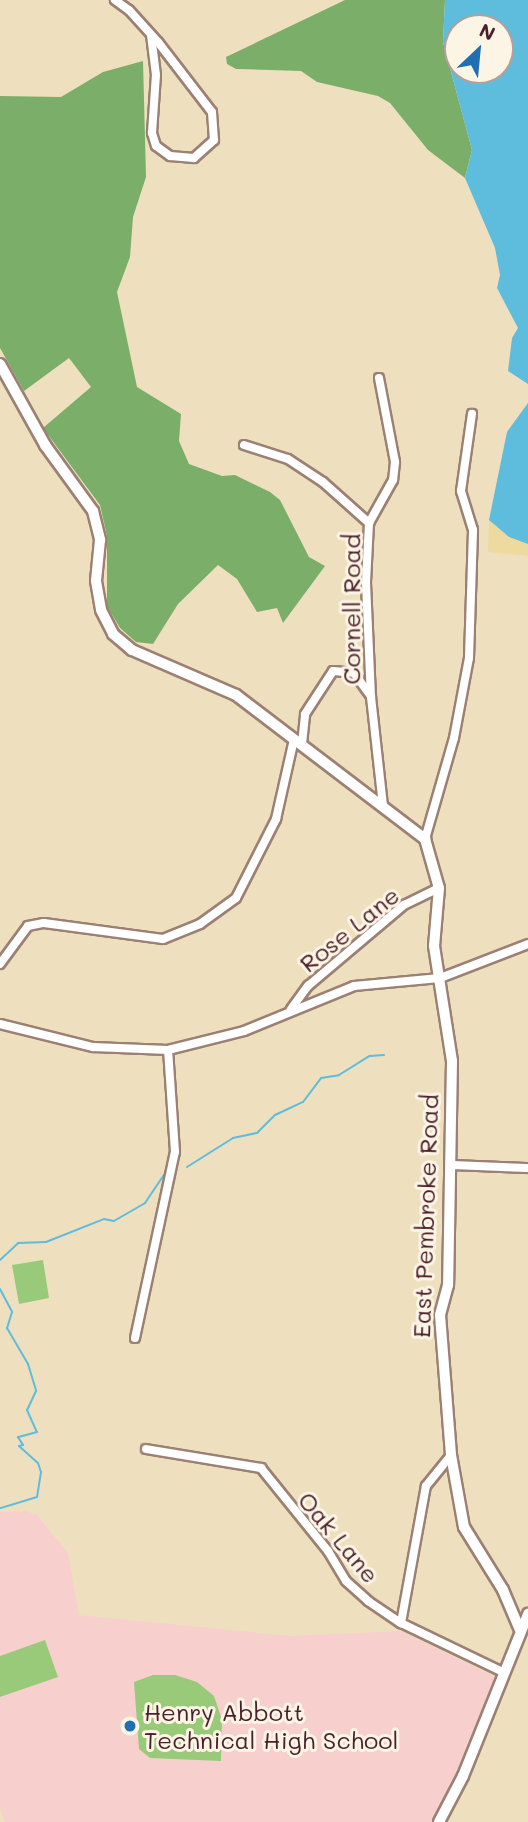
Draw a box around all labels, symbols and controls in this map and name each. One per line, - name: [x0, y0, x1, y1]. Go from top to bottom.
- north arrow: [444, 14, 514, 84]
- text: N: [476, 17, 500, 46]
- street label: Cornell Road: [337, 533, 365, 685]
- street label: Rose Lane: [293, 880, 405, 978]
- street label: East Pembroke Road: [406, 1094, 444, 1338]
- street label: Oak Lane: [293, 1486, 385, 1588]
- place label: Henry Abbott Technical High School: [144, 1698, 399, 1754]
- marker: Henry Abbott Technical High School: [122, 1718, 138, 1734]

